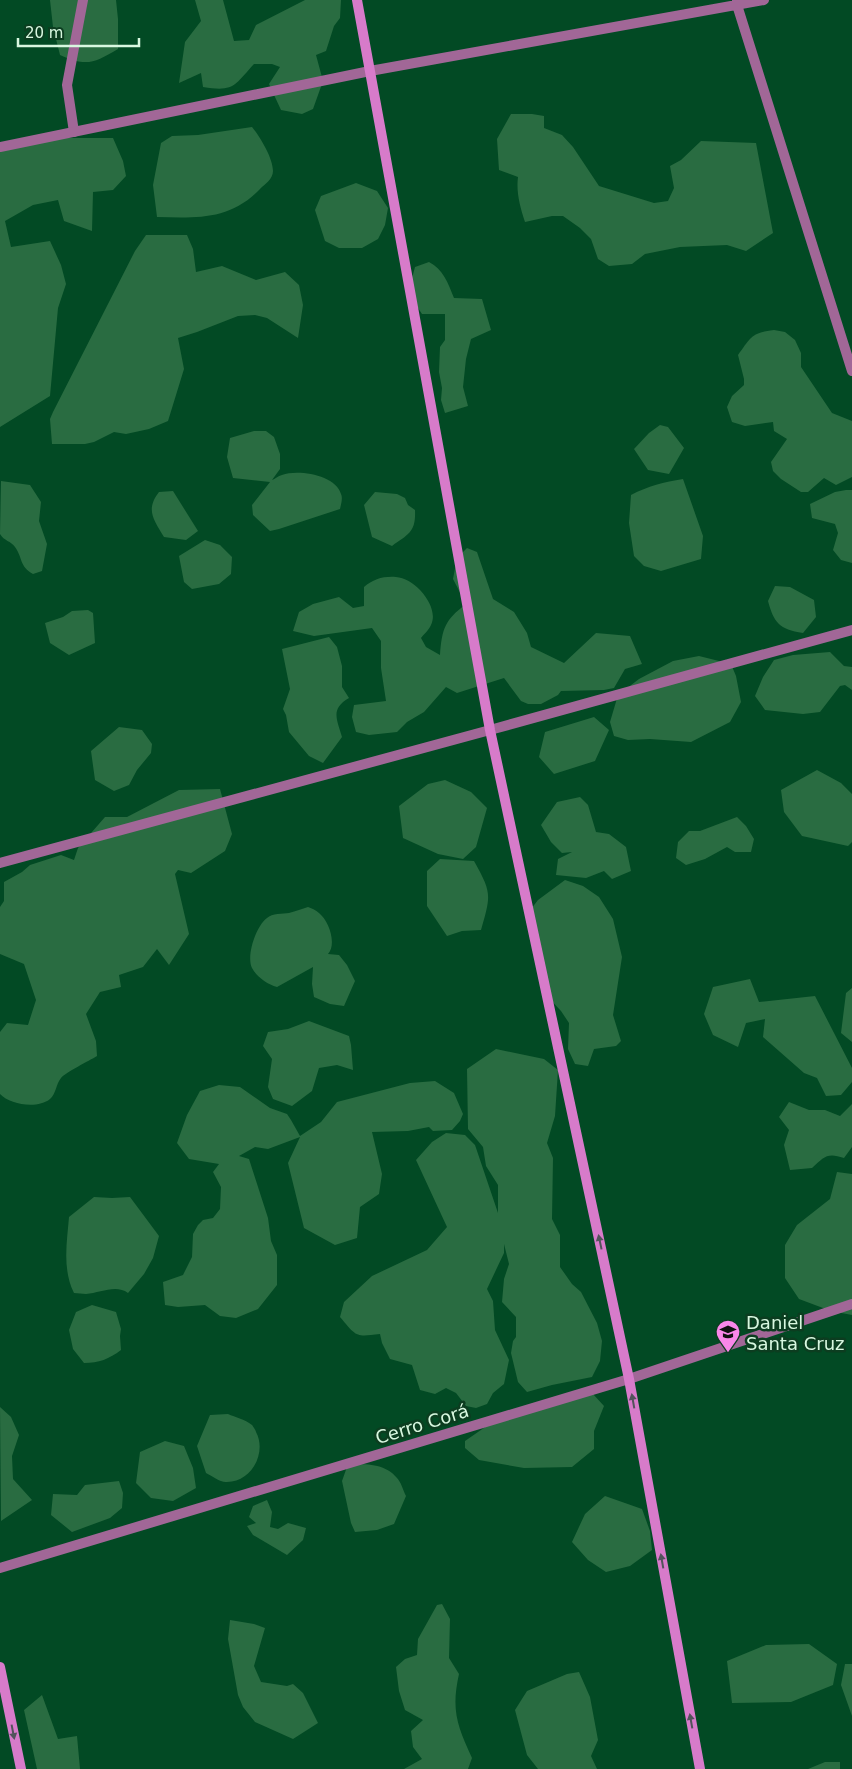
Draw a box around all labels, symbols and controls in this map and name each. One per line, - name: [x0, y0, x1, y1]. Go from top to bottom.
- scale bar: [18, 15, 139, 47]
- text: 20 m: [25, 24, 63, 42]
- one-way arrow: [596, 1235, 604, 1250]
- place label: Daniel Santa Cruz: [746, 1312, 845, 1354]
- school or university icon: Daniel Santa Cruz: [715, 1319, 741, 1353]
- one-way arrow: [628, 1393, 636, 1409]
- street label: Cerro Corá: [373, 1400, 471, 1448]
- one-way arrow: [658, 1554, 666, 1569]
- one-way arrow: [687, 1713, 695, 1729]
- one-way arrow: [9, 1724, 17, 1739]

